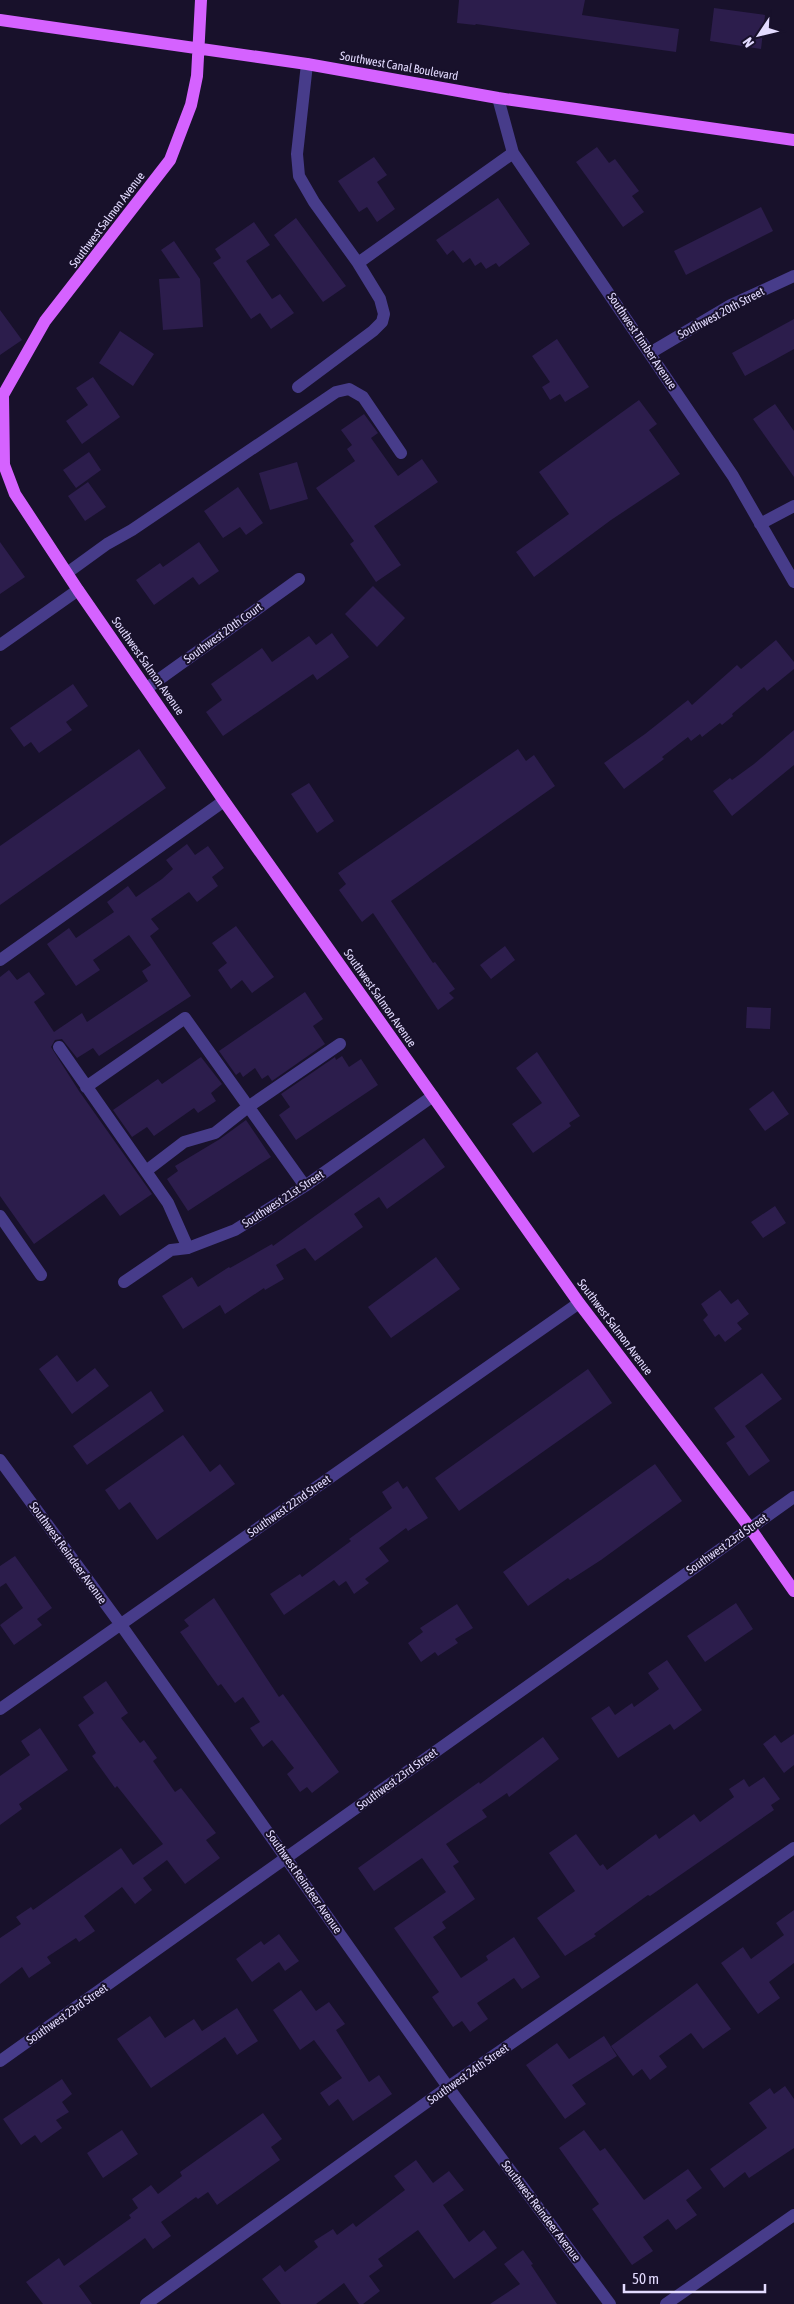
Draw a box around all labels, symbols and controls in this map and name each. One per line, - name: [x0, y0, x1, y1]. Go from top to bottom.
- north arrow: [734, 10, 784, 60]
- text: N: [739, 34, 757, 50]
- street label: Southwest Canal Boulevard: [339, 49, 459, 83]
- street label: Southwest Salmon Avenue: [66, 169, 148, 271]
- street label: Southwest 20th Street: [675, 284, 767, 342]
- street label: Southwest Timber Avenue: [604, 290, 680, 392]
- street label: Southwest 20th Court: [181, 600, 265, 666]
- street label: Southwest Salmon Avenue: [109, 614, 187, 718]
- street label: Southwest Salmon Avenue: [341, 946, 419, 1050]
- street label: Southwest 21st Street: [240, 1167, 327, 1231]
- street label: Southwest Salmon Avenue: [574, 1276, 656, 1378]
- street label: Southwest 22nd Street: [245, 1472, 334, 1540]
- street label: Southwest Reindeer Avenue: [26, 1499, 110, 1607]
- street label: Southwest 23rd Street: [684, 1510, 771, 1577]
- street label: Southwest 23rd Street: [354, 1745, 440, 1813]
- street label: Southwest Reindeer Avenue: [263, 1828, 345, 1936]
- street label: Southwest 23rd Street: [24, 1980, 111, 2047]
- street label: Southwest 24th Street: [425, 2040, 512, 2107]
- street label: Southwest Reindeer Avenue: [499, 2158, 583, 2264]
- scale bar: [624, 2262, 765, 2294]
- text: 50 m: [632, 2270, 659, 2287]

